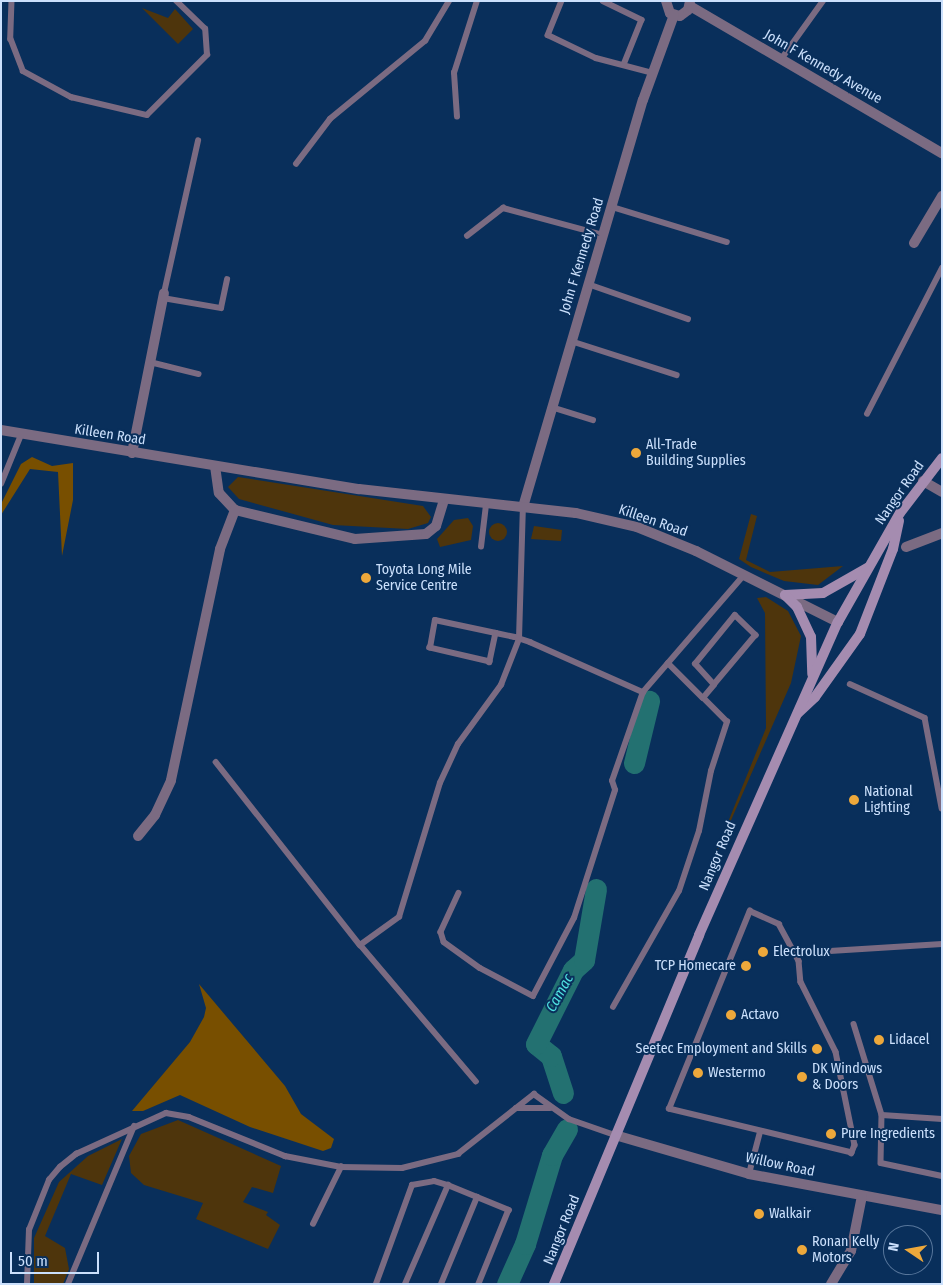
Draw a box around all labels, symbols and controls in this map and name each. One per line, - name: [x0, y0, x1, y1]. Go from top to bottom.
- street label: John F Kennedy Avenue: [761, 26, 885, 108]
- street label: John F Kennedy Road: [556, 196, 608, 316]
- street label: Killeen Road: [73, 421, 147, 449]
- place label: All-Trade Building Supplies: [646, 437, 746, 470]
- marker: All-Trade Building Supplies: [630, 447, 642, 459]
- street label: Nangor Road: [872, 458, 928, 528]
- street label: Killeen Road: [616, 501, 690, 541]
- place label: Toyota Long Mile Service Centre: [376, 562, 472, 594]
- marker: Toyota Long Mile Service Centre: [360, 572, 372, 584]
- place label: National Lighting: [864, 784, 913, 816]
- marker: National Lighting: [848, 794, 860, 806]
- street label: Nangor Road: [696, 819, 740, 893]
- place label: Electrolux: [773, 944, 830, 960]
- marker: Electrolux: [757, 946, 769, 958]
- place label: TCP Homecare: [655, 958, 736, 974]
- marker: TCP Homecare: [740, 960, 752, 972]
- water label: Camac: [542, 971, 578, 1015]
- place label: Actavo: [741, 1007, 779, 1023]
- marker: Actavo: [725, 1009, 737, 1021]
- place label: Lidacel: [889, 1032, 929, 1048]
- marker: Lidacel: [873, 1034, 885, 1046]
- place label: Seetec Employment and Skills: [636, 1041, 807, 1057]
- marker: Seetec Employment and Skills: [811, 1043, 823, 1055]
- place label: DK Windows & Doors: [812, 1061, 882, 1094]
- place label: Westermo: [708, 1065, 766, 1081]
- marker: Westermo: [692, 1067, 704, 1079]
- marker: DK Windows & Doors: [796, 1071, 808, 1083]
- place label: Pure Ingredients: [841, 1126, 935, 1142]
- marker: Pure Ingredients: [825, 1128, 837, 1140]
- street label: Willow Road: [744, 1149, 816, 1181]
- street label: Nangor Road: [540, 1193, 584, 1267]
- place label: Walkair: [769, 1206, 811, 1222]
- marker: Walkair: [753, 1208, 765, 1220]
- north arrow: [883, 1225, 933, 1275]
- place label: Ronan Kelly Motors: [812, 1234, 879, 1266]
- text: N: [885, 1241, 903, 1253]
- scale bar: [12, 1242, 101, 1274]
- marker: Ronan Kelly Motors: [796, 1244, 808, 1256]
- text: 50 m: [18, 1252, 48, 1270]

